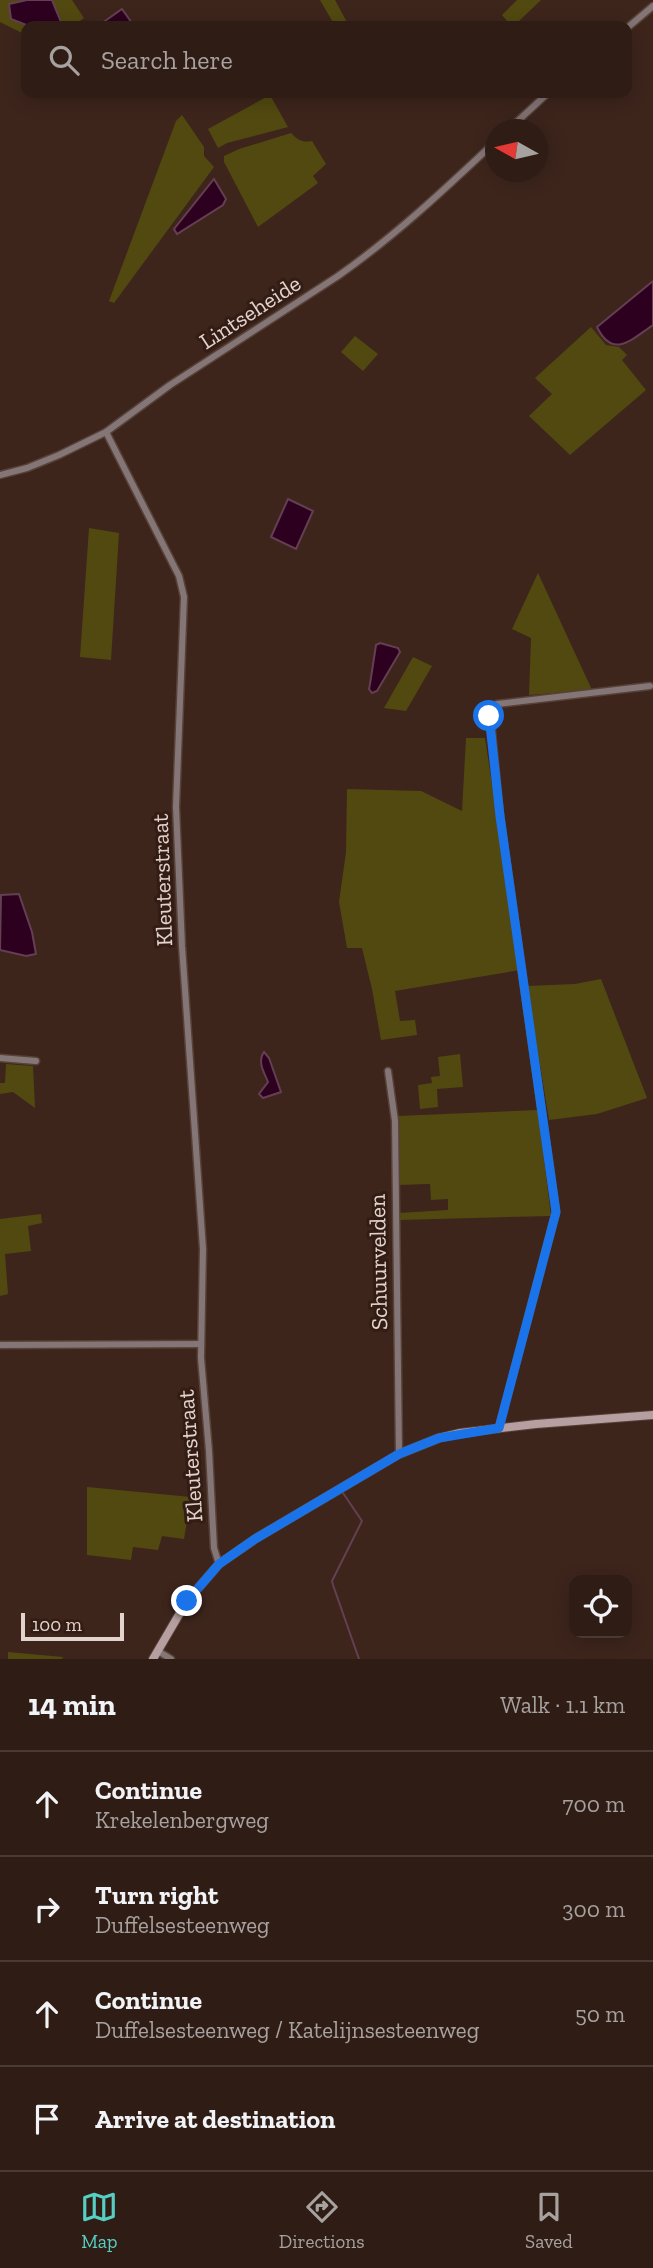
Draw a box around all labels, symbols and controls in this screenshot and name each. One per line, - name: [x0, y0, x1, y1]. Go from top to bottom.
- search box: [21, 21, 632, 98]
- icon: search: [45, 41, 83, 79]
- text: Search here: [101, 44, 233, 76]
- north arrow: [485, 119, 548, 182]
- street label: Lintseheide: [194, 269, 306, 355]
- route start: [473, 700, 504, 731]
- street label: Kleuterstraat: [146, 813, 178, 947]
- street label: Schuurvelden: [363, 1194, 393, 1330]
- street label: Kleuterstraat: [171, 1388, 209, 1523]
- map controls: [569, 1575, 632, 1638]
- button: locate: [569, 1575, 632, 1638]
- route end: [171, 1585, 202, 1616]
- scale bar: [21, 1610, 124, 1642]
- text: 100 m: [32, 1613, 82, 1636]
- text: 14 min: [28, 1687, 116, 1723]
- text: Walk · 1.1 km: [500, 1691, 625, 1719]
- text: Continue: [95, 1774, 202, 1806]
- icon: ahead: [28, 1785, 66, 1823]
- text: 700 m: [563, 1790, 625, 1818]
- text: Krekelenbergweg: [95, 1806, 269, 1834]
- text: Turn right: [95, 1879, 218, 1911]
- icon: right: [28, 1890, 66, 1928]
- text: 300 m: [562, 1895, 625, 1923]
- text: Duffelsesteenweg: [95, 1911, 270, 1939]
- text: Continue: [95, 1984, 202, 2016]
- icon: ahead: [28, 1995, 66, 2033]
- text: 50 m: [575, 2000, 625, 2028]
- text: Duffelsesteenweg / Katelijnsesteenweg: [95, 2016, 479, 2044]
- icon: arrive: [28, 2100, 66, 2138]
- text: Arrive at destination: [95, 2103, 335, 2135]
- tab: Map: [80, 2188, 118, 2253]
- tab: Directions: [279, 2188, 365, 2253]
- tab: Saved: [525, 2188, 573, 2253]

